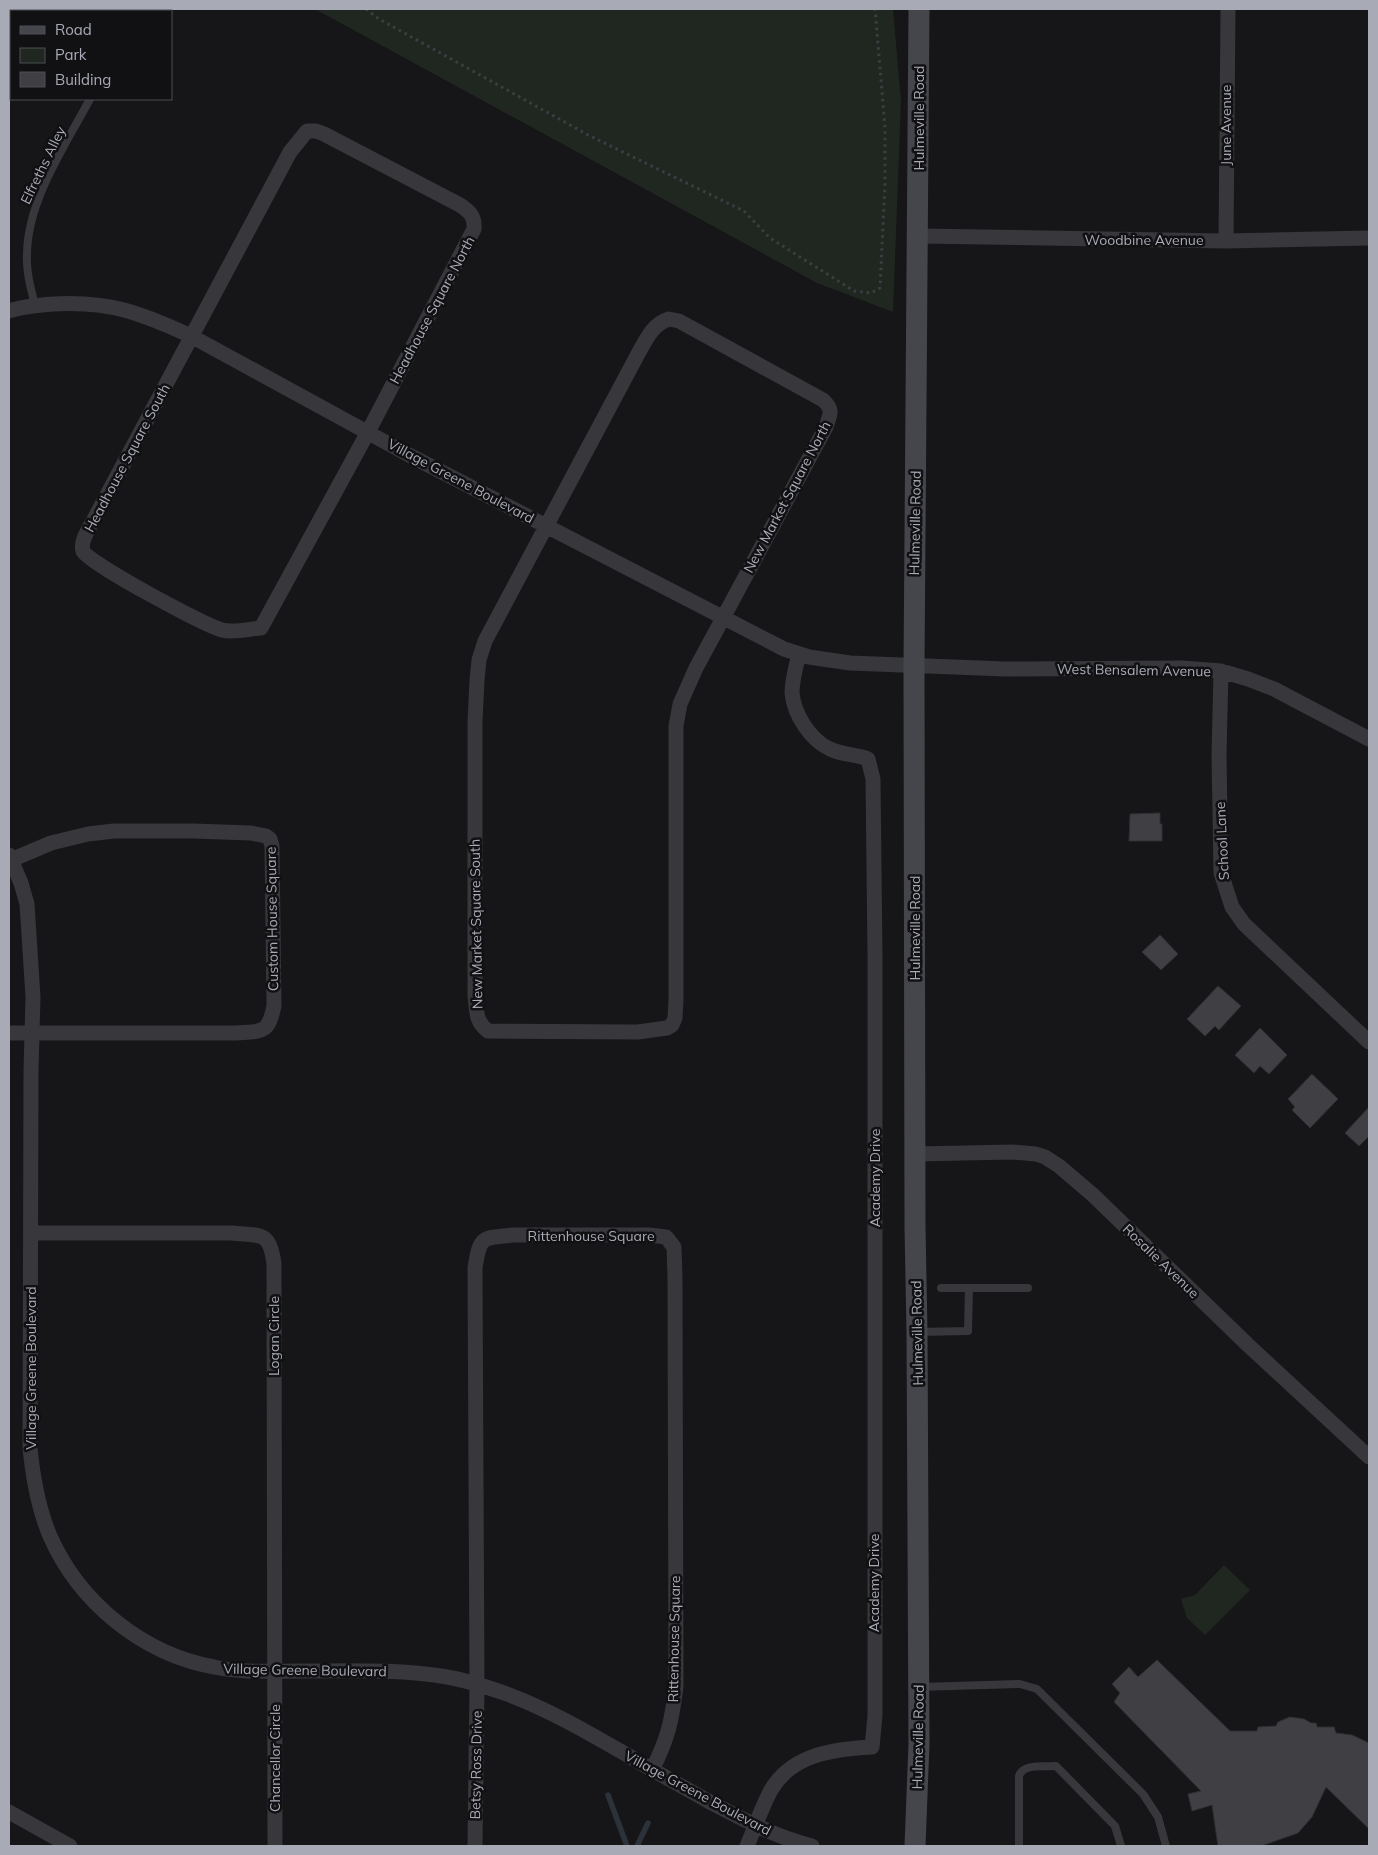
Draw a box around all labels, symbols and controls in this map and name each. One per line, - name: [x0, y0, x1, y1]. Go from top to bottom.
- legend: [10, 10, 172, 100]
- text: Road: [55, 20, 92, 39]
- text: Park: [55, 45, 87, 64]
- street label: Hulmeville Road: [910, 66, 928, 170]
- text: Building: [55, 70, 111, 89]
- street label: June Avenue: [1217, 85, 1235, 165]
- street label: Elfreths Alley: [16, 123, 70, 207]
- street label: Woodbine Avenue: [1084, 231, 1204, 249]
- street label: Headhouse Square North: [385, 233, 479, 387]
- street label: Headhouse Square South: [80, 381, 174, 535]
- street label: New Market Square North: [739, 418, 835, 576]
- street label: Village Greene Boulevard: [385, 435, 537, 527]
- street label: Hulmeville Road: [905, 470, 925, 576]
- street label: West Bensalem Avenue: [1057, 660, 1211, 680]
- street label: School Lane: [1211, 801, 1233, 881]
- street label: New Market Square South: [466, 839, 486, 1009]
- street label: Custom House Square: [262, 847, 282, 991]
- street label: Hulmeville Road: [906, 876, 924, 980]
- street label: Academy Drive: [866, 1129, 884, 1227]
- street label: Rosalie Avenue: [1119, 1220, 1203, 1302]
- street label: Rittenhouse Square: [527, 1227, 655, 1245]
- street label: Hulmeville Road: [907, 1280, 927, 1386]
- street label: Village Greene Boulevard: [22, 1286, 40, 1450]
- street label: Logan Circle: [265, 1296, 283, 1376]
- street label: Academy Drive: [865, 1534, 883, 1632]
- street label: Rittenhouse Square: [664, 1575, 684, 1703]
- street label: Village Greene Boulevard: [223, 1660, 387, 1680]
- street label: Hulmeville Road: [908, 1684, 928, 1790]
- street label: Chancellor Circle: [266, 1704, 284, 1812]
- street label: Betsy Ross Drive: [466, 1710, 486, 1820]
- street label: Village Greene Boulevard: [622, 1747, 774, 1839]

